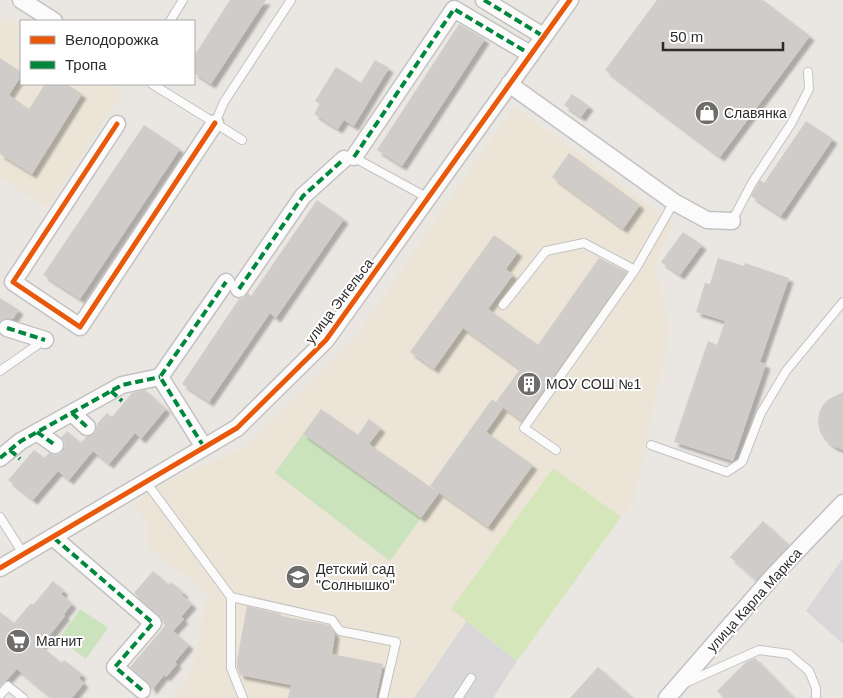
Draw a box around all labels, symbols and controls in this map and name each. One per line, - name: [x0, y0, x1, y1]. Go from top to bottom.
- legend: [20, 20, 195, 85]
- scale bar: [663, 20, 783, 52]
- text: 50 m: [670, 28, 703, 45]
- text: Велодорожка: [65, 31, 159, 48]
- text: Тропа: [65, 56, 107, 73]
- shop icon: Славянка: [694, 100, 720, 126]
- place label: Славянка: [724, 105, 787, 121]
- street label: улица Энгельса: [302, 255, 376, 347]
- building icon: МОУ СОШ №1: [516, 371, 542, 397]
- place label: МОУ СОШ №1: [546, 376, 641, 392]
- street label: улица Карла Маркса: [703, 545, 805, 655]
- place label: Детский сад "Солнышко": [316, 561, 395, 593]
- school or university icon: Детский сад "Солнышко": [285, 564, 311, 590]
- supermarket icon: Магнит: [5, 628, 31, 654]
- place label: Магнит: [36, 633, 83, 649]

